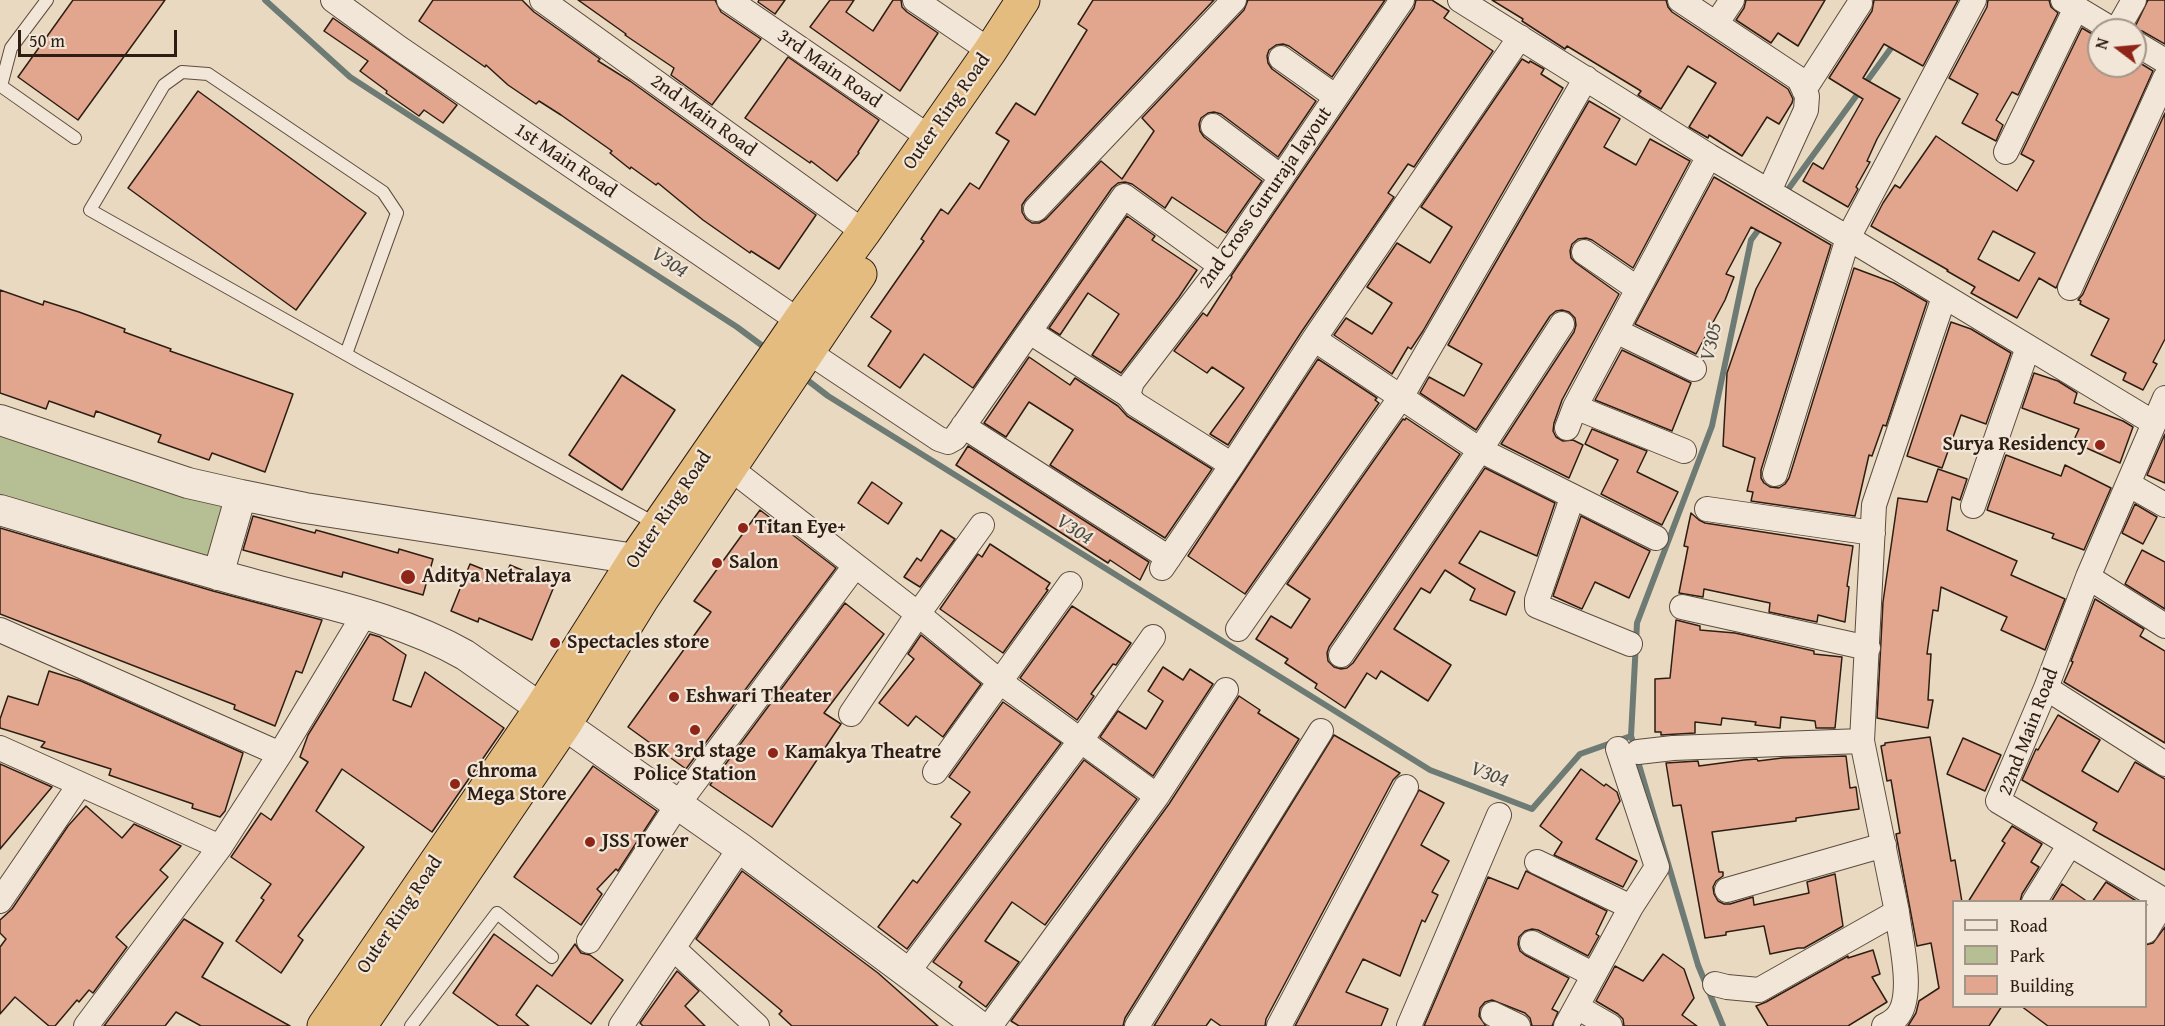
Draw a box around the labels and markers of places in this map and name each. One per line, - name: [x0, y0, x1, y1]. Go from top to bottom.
- place label: Surya Residency: [1943, 433, 2088, 457]
- marker: Surya Residency: [2093, 438, 2107, 452]
- place label: Titan Eye+: [755, 516, 846, 540]
- marker: Titan Eye+: [736, 521, 750, 535]
- place label: Salon: [729, 551, 778, 575]
- marker: Salon: [710, 556, 724, 570]
- place label: Aditya Netralaya: [422, 565, 571, 589]
- marker: Aditya Netralaya: [399, 568, 417, 586]
- place label: Spectacles store: [567, 631, 709, 655]
- marker: Spectacles store: [548, 636, 562, 650]
- place label: Eshwari Theater: [686, 685, 832, 709]
- marker: Eshwari Theater: [667, 690, 681, 704]
- marker: BSK 3rd stage Police Station: [688, 723, 702, 737]
- place label: BSK 3rd stage Police Station: [634, 740, 756, 787]
- place label: Kamakya Theatre: [785, 741, 941, 765]
- marker: Kamakya Theatre: [766, 746, 780, 760]
- place label: Chroma Mega Store: [467, 760, 567, 807]
- marker: Chroma Mega Store: [448, 777, 462, 791]
- place label: JSS Tower: [602, 830, 689, 854]
- marker: JSS Tower: [583, 835, 597, 849]

